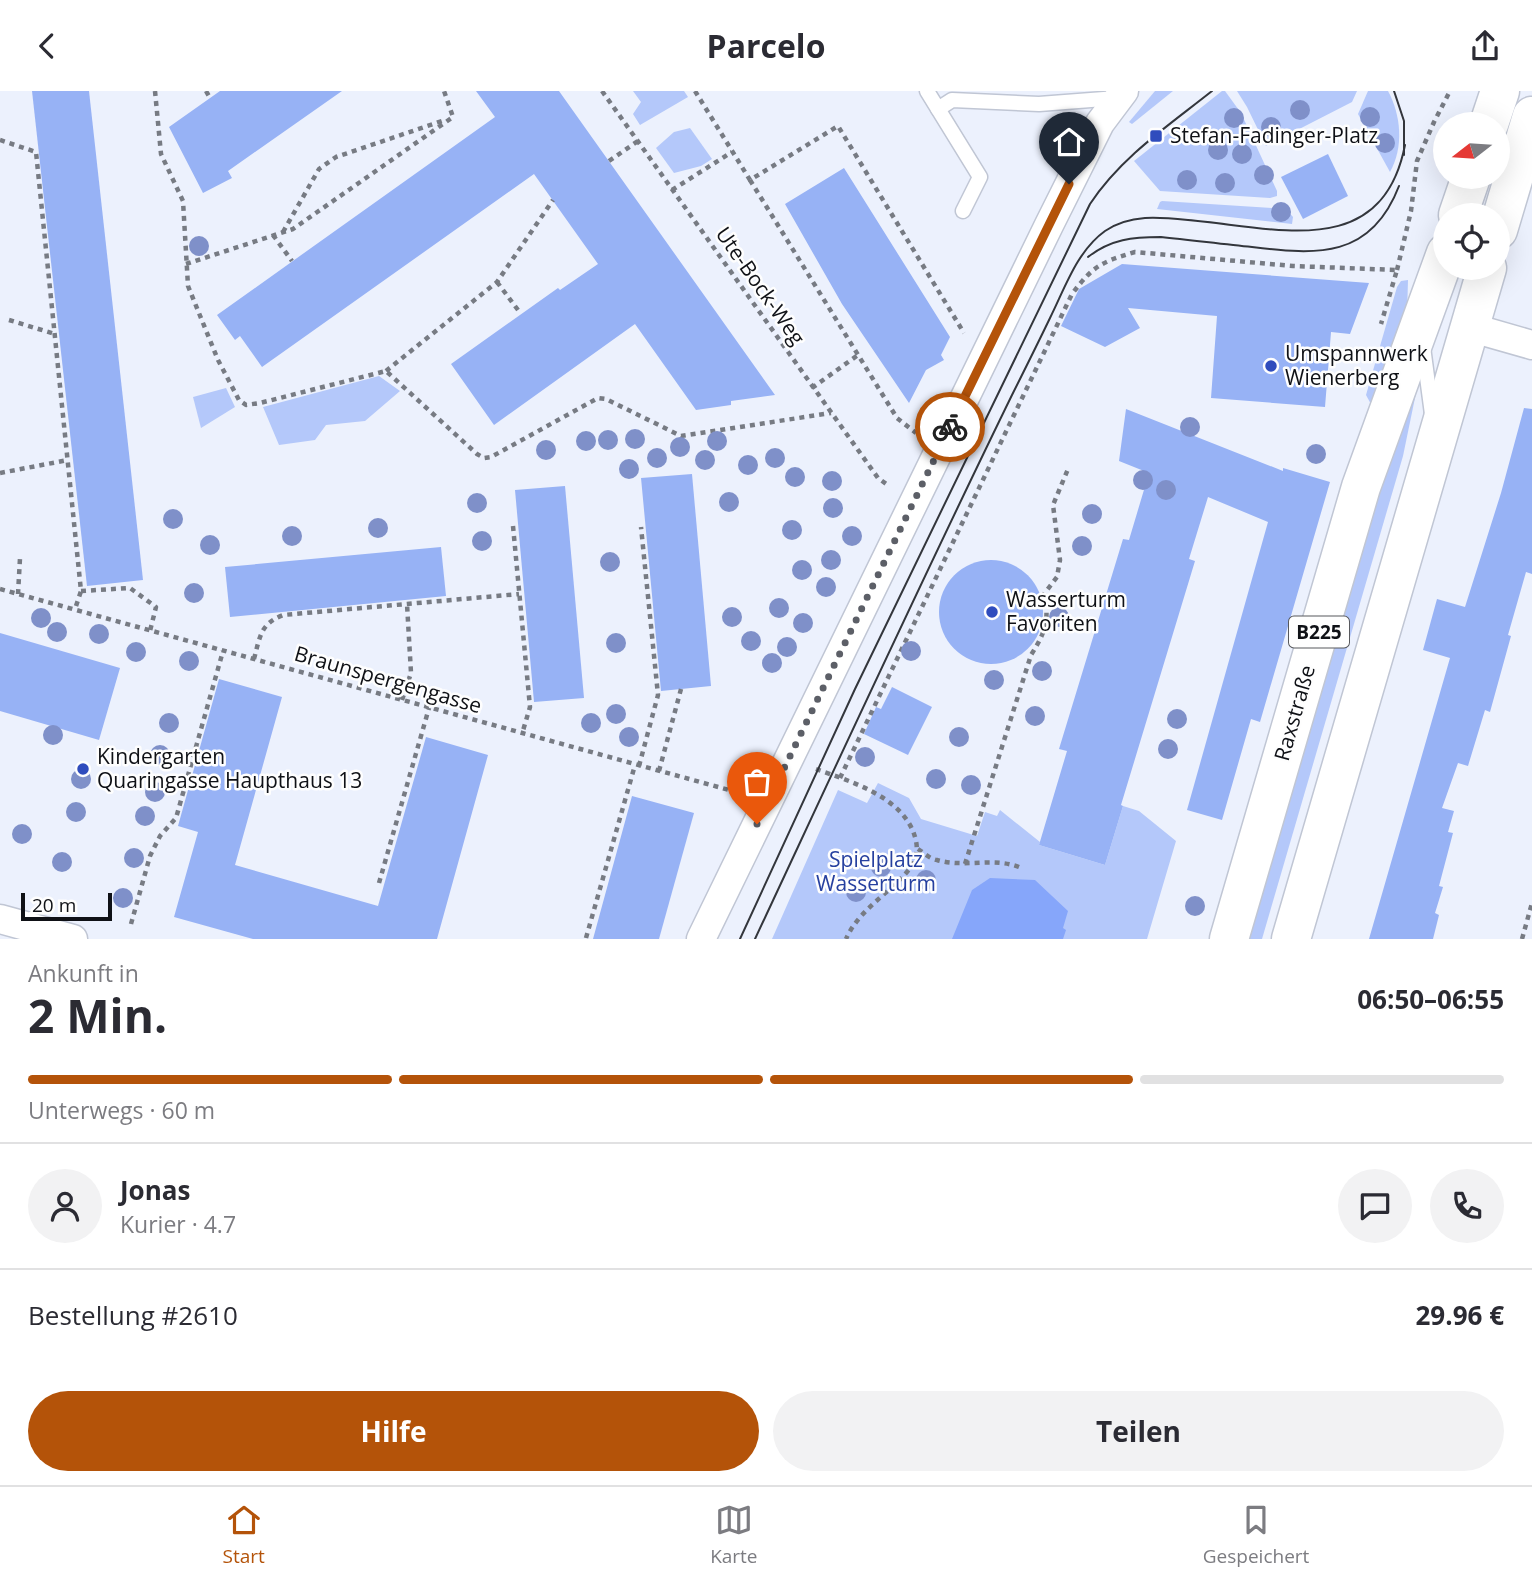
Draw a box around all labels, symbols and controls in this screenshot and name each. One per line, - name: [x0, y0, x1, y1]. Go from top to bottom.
- text: Parcelo: [707, 24, 825, 67]
- icon: back: [28, 27, 66, 65]
- icon: share: [1466, 27, 1504, 65]
- pin: [1039, 112, 1099, 184]
- north arrow: [1433, 112, 1510, 189]
- map controls: [1433, 112, 1510, 280]
- place label: Stefan-Fadinger-Platz: [1170, 121, 1378, 149]
- icon: home: [1050, 123, 1088, 161]
- marker: Stefan-Fadinger-Platz: [1148, 128, 1164, 144]
- button: locate: [1433, 203, 1510, 280]
- street label: Ute-Bock-Weg: [710, 221, 812, 350]
- place label: Umspannwerk Wienerberg: [1285, 339, 1428, 391]
- marker: Umspannwerk Wienerberg: [1263, 358, 1279, 374]
- courier: [915, 392, 985, 462]
- icon: bike: [931, 408, 969, 446]
- place label: Wasserturm Favoriten: [1006, 585, 1126, 637]
- marker: Wasserturm Favoriten: [984, 604, 1000, 620]
- road number: B225: [1289, 617, 1349, 647]
- street label: Braunspergengasse: [291, 639, 485, 719]
- street label: Raxstraße: [1267, 662, 1321, 764]
- place label: Kindergarten Quaringasse Haupthaus 13: [97, 742, 362, 794]
- pin: [727, 752, 787, 824]
- marker: Kindergarten Quaringasse Haupthaus 13: [75, 761, 91, 777]
- icon: bag: [738, 763, 776, 801]
- park label: Spielplatz Wasserturm: [816, 845, 936, 897]
- scale bar: [21, 890, 112, 922]
- text: 20 m: [32, 892, 76, 918]
- text: Ankunft in: [28, 957, 139, 989]
- text: 06:50–06:55: [1357, 981, 1504, 1017]
- text: 2 Min.: [28, 984, 167, 1046]
- text: Unterwegs · 60 m: [28, 1094, 215, 1126]
- button: person: [28, 1169, 102, 1243]
- button: chat: [1338, 1169, 1412, 1243]
- button: phone: [1430, 1169, 1504, 1243]
- text: Jonas: [120, 1172, 190, 1208]
- text: Kurier · 4.7: [120, 1208, 236, 1240]
- text: Bestellung #2610: [28, 1297, 238, 1333]
- text: 29.96 €: [1416, 1297, 1504, 1333]
- button: Hilfe: [28, 1391, 759, 1471]
- button: Teilen: [773, 1391, 1504, 1471]
- tab: Start: [223, 1501, 265, 1569]
- tab: Karte: [710, 1501, 758, 1569]
- tab: Gespeichert: [1203, 1501, 1309, 1569]

